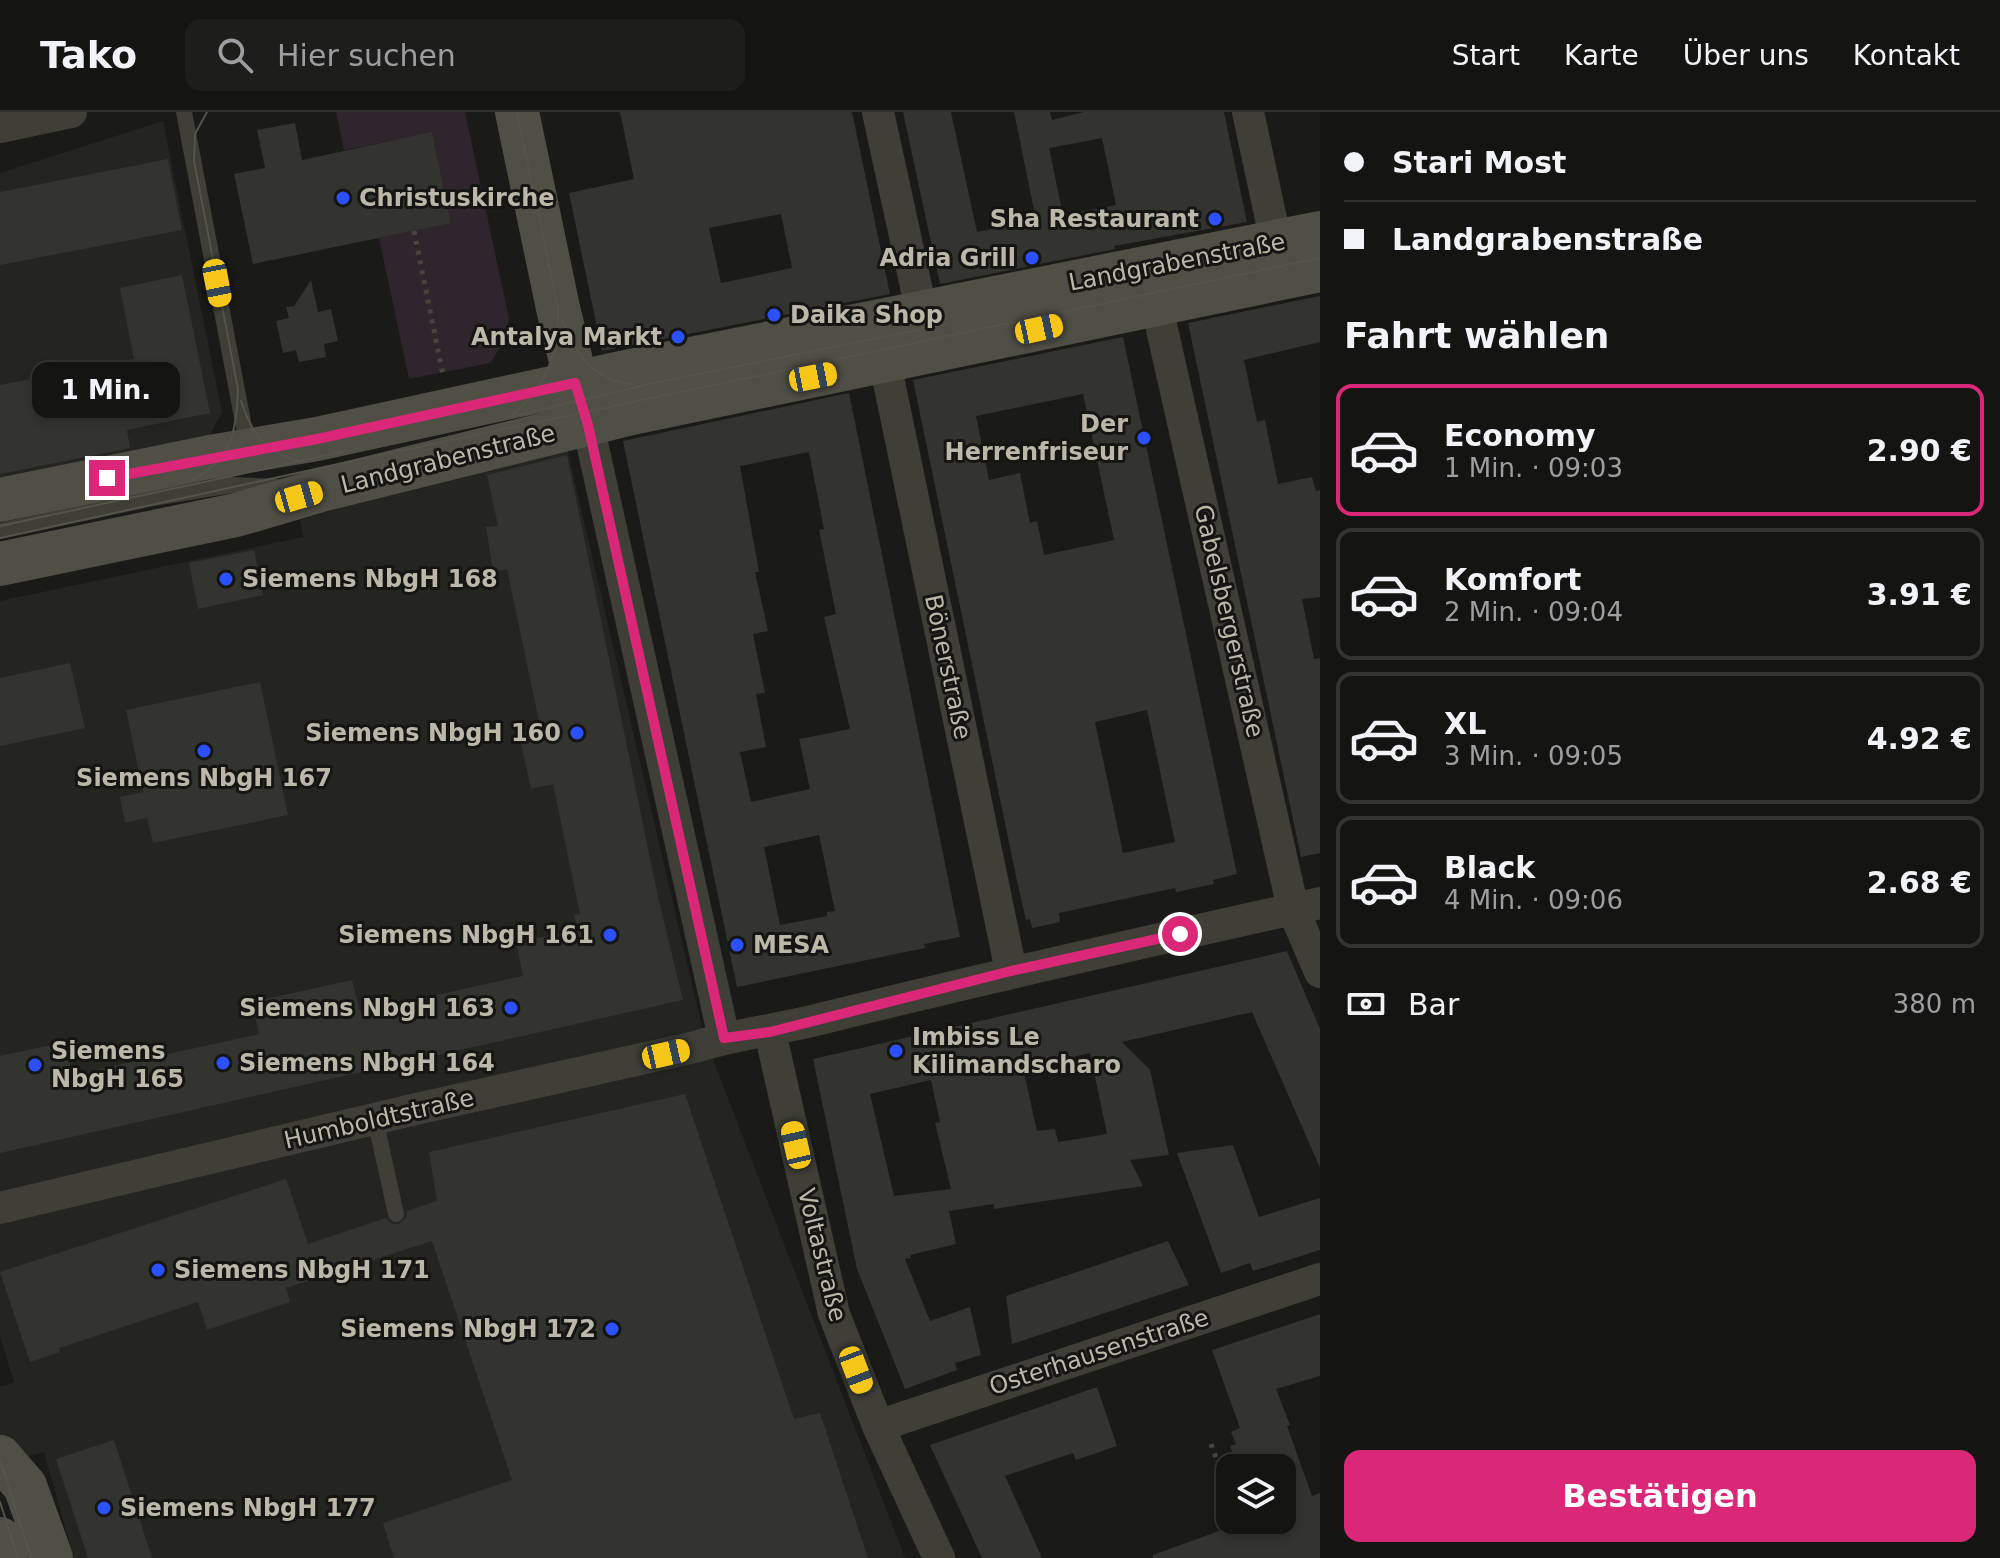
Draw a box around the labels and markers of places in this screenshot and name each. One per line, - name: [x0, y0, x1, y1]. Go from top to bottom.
- place label: Christuskirche: [359, 184, 555, 212]
- marker: Christuskirche: [334, 189, 352, 207]
- place label: Sha Restaurant: [990, 205, 1199, 233]
- marker: Sha Restaurant: [1206, 210, 1224, 228]
- place label: Adria Grill: [879, 244, 1016, 272]
- marker: Adria Grill: [1023, 249, 1041, 267]
- place label: Daika Shop: [790, 301, 943, 329]
- marker: Daika Shop: [765, 306, 783, 324]
- place label: Antalya Markt: [471, 323, 662, 351]
- marker: Antalya Markt: [669, 328, 687, 346]
- place label: Der Herrenfriseur: [945, 410, 1128, 466]
- marker: Der Herrenfriseur: [1135, 429, 1153, 447]
- place label: Siemens NbgH 168: [242, 565, 498, 593]
- marker: Siemens NbgH 168: [217, 570, 235, 588]
- place label: Siemens NbgH 160: [305, 719, 561, 747]
- marker: Siemens NbgH 160: [568, 724, 586, 742]
- marker: Siemens NbgH 167: [195, 742, 213, 760]
- place label: Siemens NbgH 167: [76, 764, 332, 792]
- place label: Siemens NbgH 161: [338, 921, 594, 949]
- marker: Siemens NbgH 161: [601, 926, 619, 944]
- place label: MESA: [753, 931, 830, 959]
- marker: MESA: [728, 936, 746, 954]
- place label: Siemens NbgH 163: [239, 994, 495, 1022]
- marker: Siemens NbgH 163: [502, 999, 520, 1017]
- place label: Imbiss Le Kilimandscharo: [912, 1023, 1121, 1079]
- place label: Siemens NbgH 165: [51, 1037, 184, 1093]
- marker: Imbiss Le Kilimandscharo: [887, 1042, 905, 1060]
- place label: Siemens NbgH 164: [239, 1049, 495, 1077]
- marker: Siemens NbgH 164: [214, 1054, 232, 1072]
- marker: Siemens NbgH 165: [26, 1056, 44, 1074]
- place label: Siemens NbgH 171: [174, 1256, 430, 1284]
- marker: Siemens NbgH 171: [149, 1261, 167, 1279]
- place label: Siemens NbgH 172: [340, 1315, 596, 1343]
- marker: Siemens NbgH 172: [603, 1320, 621, 1338]
- place label: Siemens NbgH 177: [120, 1494, 376, 1522]
- marker: Siemens NbgH 177: [95, 1499, 113, 1517]

